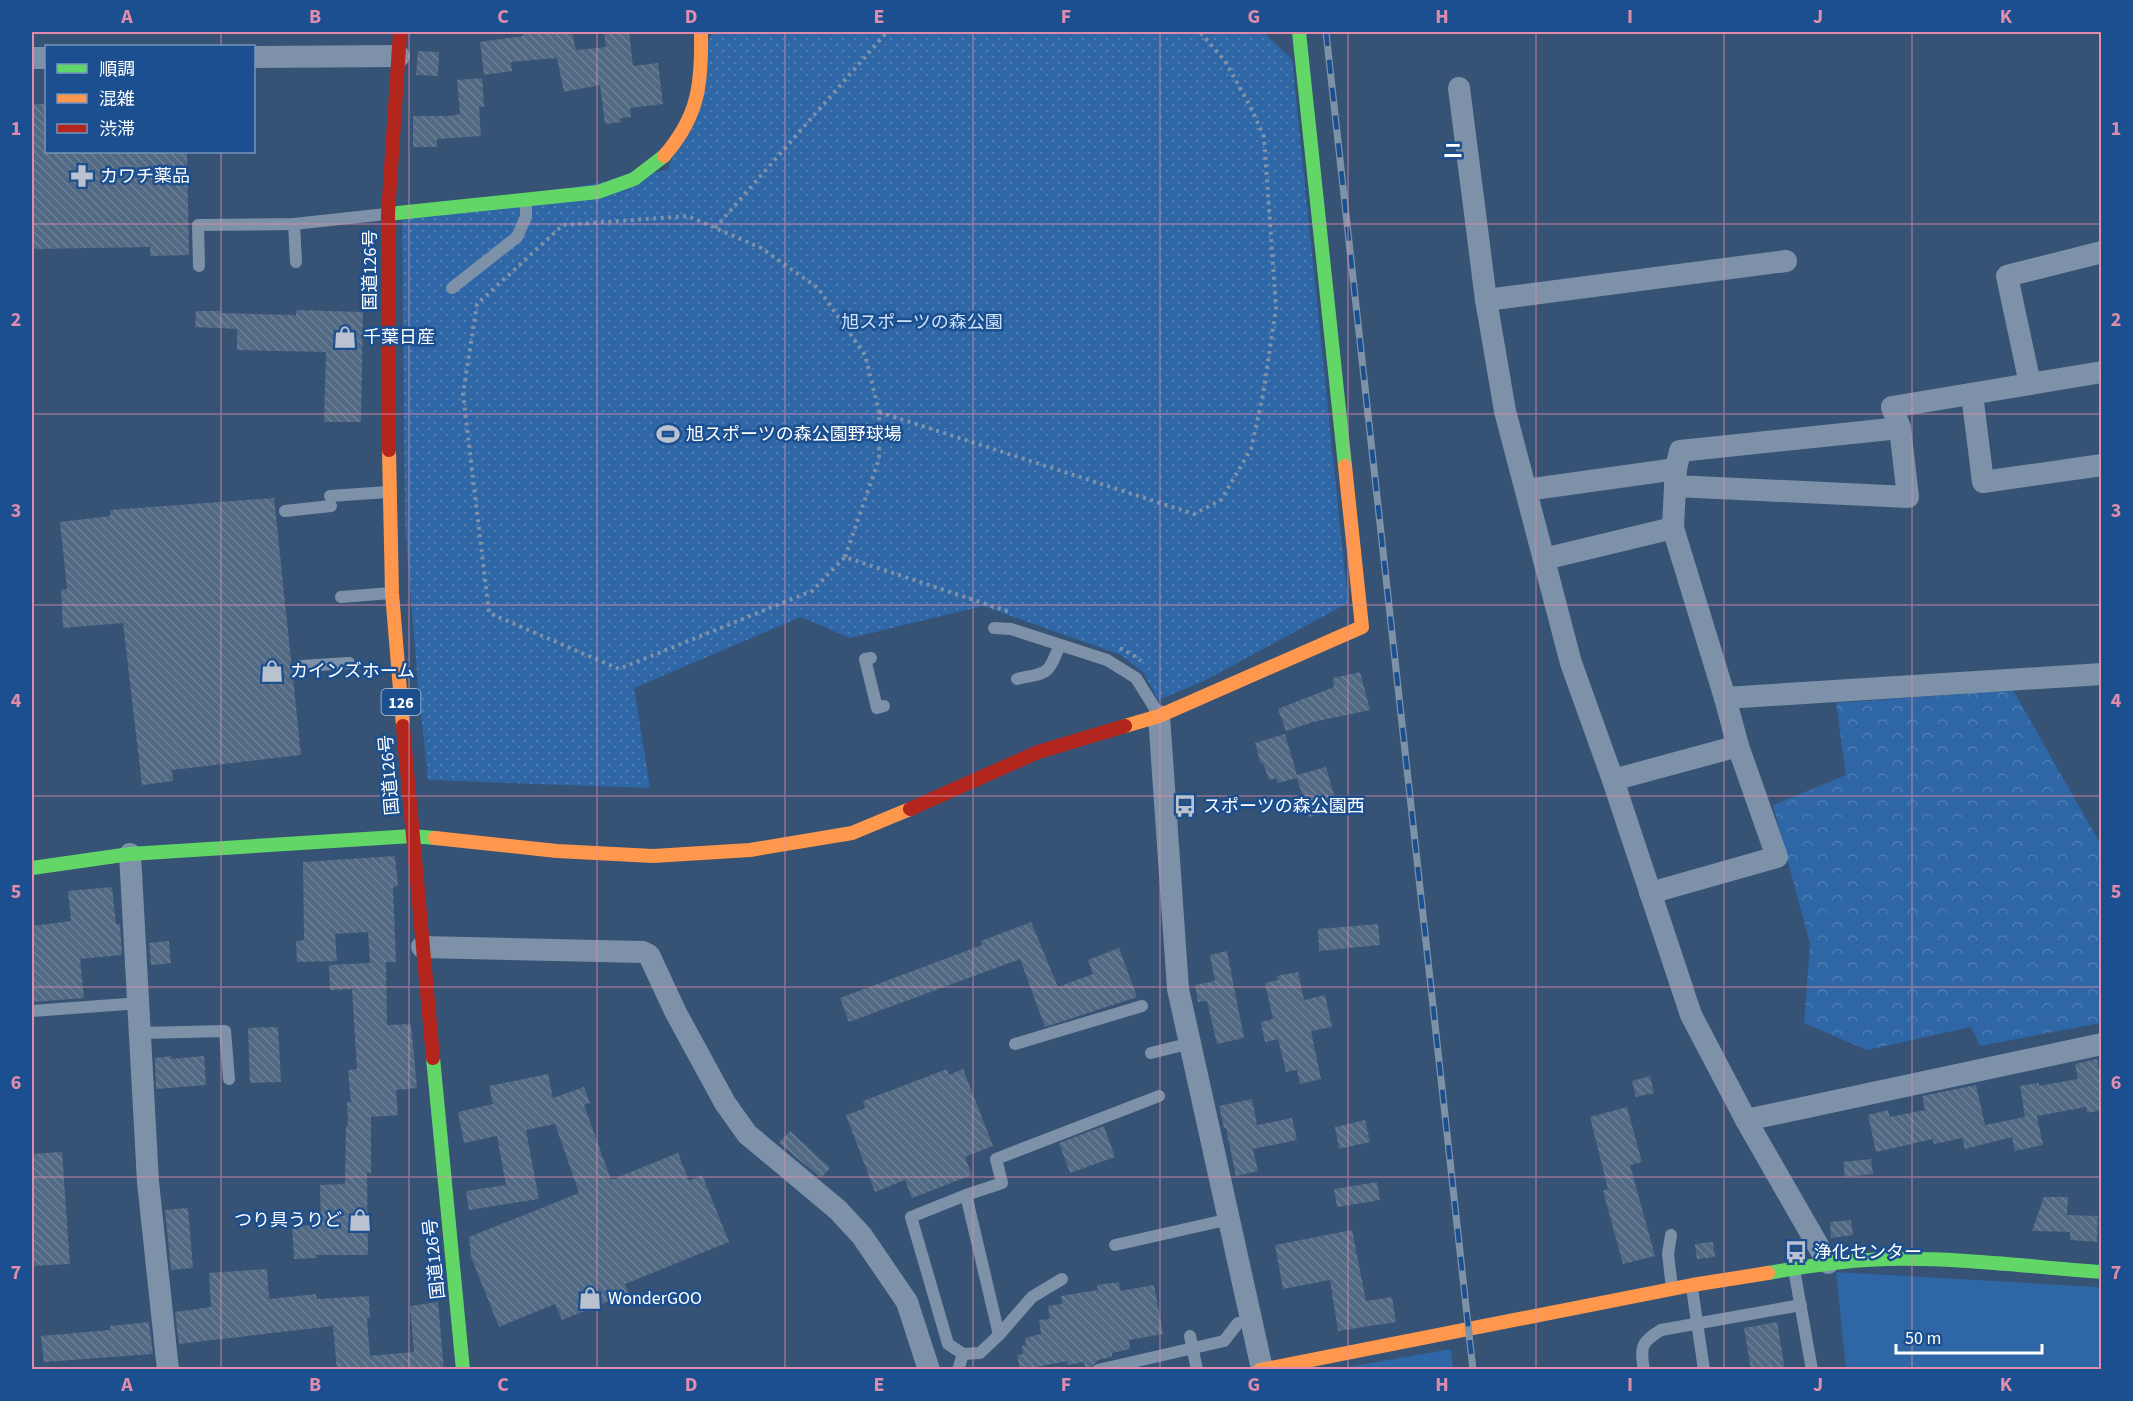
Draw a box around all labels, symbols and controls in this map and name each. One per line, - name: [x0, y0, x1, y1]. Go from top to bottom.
- text: A: [120, 3, 133, 31]
- text: B: [309, 3, 321, 31]
- text: C: [497, 3, 509, 31]
- text: D: [685, 3, 697, 31]
- text: E: [874, 3, 884, 31]
- text: F: [1061, 3, 1071, 31]
- text: G: [1248, 3, 1260, 31]
- text: H: [1435, 3, 1449, 31]
- text: I: [1627, 3, 1633, 31]
- text: J: [1813, 3, 1823, 31]
- text: K: [2000, 3, 2013, 31]
- legend: [45, 45, 255, 153]
- text: 順調: [99, 57, 135, 82]
- text: 混雑: [99, 87, 135, 112]
- text: 1: [11, 115, 21, 143]
- text: 1: [2111, 115, 2121, 143]
- text: 渋滞: [99, 117, 135, 142]
- district label: ニ: [1443, 136, 1464, 166]
- pharmacy icon: カワチ薬品: [69, 163, 95, 189]
- place label: カワチ薬品: [100, 164, 190, 189]
- street label: 国道126号: [358, 230, 383, 310]
- text: 2: [11, 306, 21, 334]
- text: 2: [2111, 306, 2121, 334]
- park label: 旭スポーツの森公園: [841, 310, 1003, 335]
- shop icon: 千葉日産: [332, 324, 358, 350]
- place label: 千葉日産: [363, 325, 435, 350]
- sports icon: 旭スポーツの森公園野球場: [655, 421, 681, 447]
- place label: 旭スポーツの森公園野球場: [686, 422, 902, 447]
- text: 3: [11, 497, 21, 525]
- text: 3: [2111, 497, 2121, 525]
- shop icon: カインズホーム: [259, 658, 285, 684]
- place label: カインズホーム: [290, 659, 415, 684]
- text: 4: [11, 687, 22, 715]
- text: 4: [2111, 687, 2122, 715]
- road number: 126: [382, 689, 420, 715]
- street label: 国道126号: [374, 734, 405, 816]
- bus stop icon: スポーツの森公園西: [1172, 793, 1198, 819]
- place label: スポーツの森公園西: [1203, 794, 1365, 819]
- text: 5: [11, 878, 21, 906]
- text: 5: [2111, 878, 2121, 906]
- text: 6: [11, 1069, 21, 1097]
- text: 6: [2111, 1069, 2121, 1097]
- shop icon: つり具うりど: [347, 1207, 373, 1233]
- place label: つり具うりど: [234, 1208, 342, 1233]
- street label: 国道126号: [418, 1217, 451, 1300]
- bus stop icon: 浄化センター: [1783, 1239, 1809, 1265]
- place label: 浄化センター: [1814, 1240, 1922, 1265]
- text: 7: [11, 1259, 21, 1287]
- text: 7: [2111, 1259, 2121, 1287]
- shop icon: WonderGOO: [577, 1285, 603, 1311]
- place label: WonderGOO: [608, 1286, 702, 1311]
- scale bar: [1896, 1317, 2042, 1355]
- text: 50 m: [1905, 1326, 1941, 1351]
- text: A: [120, 1371, 133, 1399]
- text: B: [309, 1371, 321, 1399]
- text: C: [497, 1371, 509, 1399]
- text: D: [685, 1371, 697, 1399]
- text: E: [874, 1371, 884, 1399]
- text: F: [1061, 1371, 1071, 1399]
- text: G: [1248, 1371, 1260, 1399]
- text: H: [1435, 1371, 1449, 1399]
- text: I: [1627, 1371, 1633, 1399]
- text: J: [1813, 1371, 1823, 1399]
- text: K: [2000, 1371, 2013, 1399]

